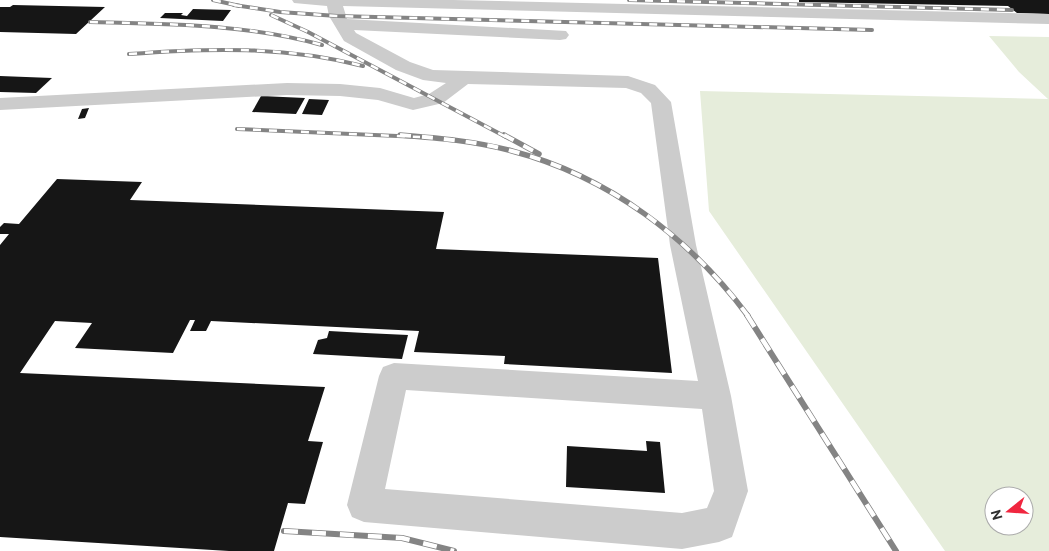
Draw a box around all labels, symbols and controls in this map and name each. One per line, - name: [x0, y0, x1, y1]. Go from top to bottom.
- north arrow: [984, 486, 1034, 536]
- text: N: [988, 507, 1008, 522]

